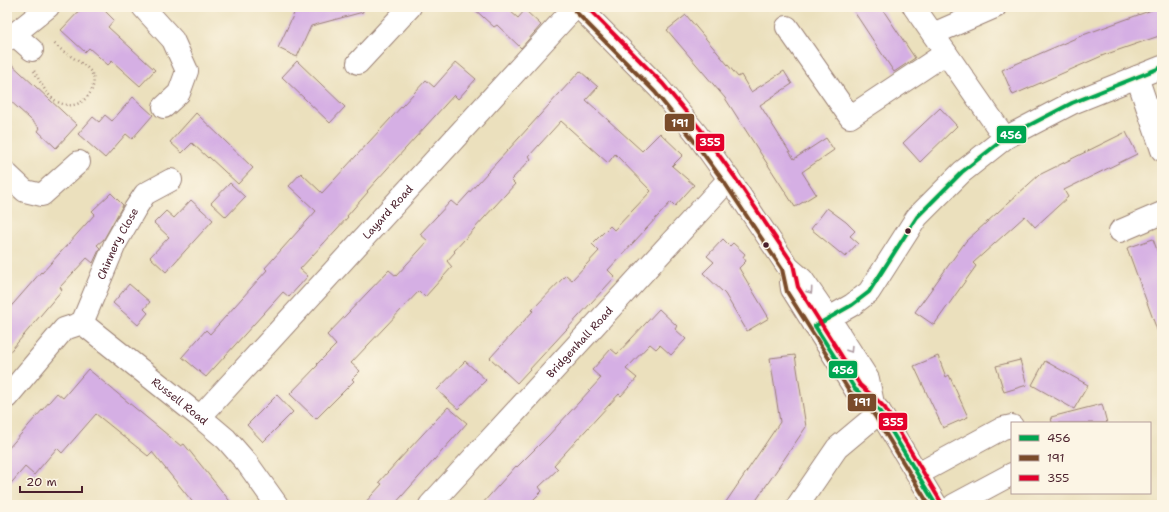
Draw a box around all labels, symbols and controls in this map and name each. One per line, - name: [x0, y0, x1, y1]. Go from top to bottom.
- line badge: 191: [664, 113, 695, 132]
- text: 191: [671, 116, 689, 131]
- line badge: 456: [996, 125, 1027, 144]
- text: 456: [1000, 128, 1022, 143]
- line badge: 355: [695, 133, 725, 152]
- text: 355: [699, 135, 721, 150]
- street label: Layard Road: [359, 181, 416, 242]
- street label: Chinnery Close: [93, 205, 142, 282]
- unlabelled marker: [903, 226, 913, 236]
- unlabelled marker: [761, 240, 771, 250]
- one-way arrow: [806, 286, 813, 293]
- street label: Bridgenhall Road: [543, 303, 616, 381]
- one-way arrow: [845, 346, 852, 353]
- line badge: 456: [828, 360, 858, 379]
- text: 456: [832, 363, 854, 378]
- street label: Russell Road: [149, 374, 211, 428]
- line badge: 191: [847, 393, 877, 412]
- text: 191: [853, 395, 871, 410]
- line badge: 355: [878, 412, 908, 431]
- text: 355: [882, 415, 904, 430]
- legend: [1011, 422, 1151, 494]
- text: 456: [1047, 430, 1071, 446]
- text: 191: [1047, 450, 1065, 466]
- scale bar: [20, 468, 82, 494]
- text: 355: [1047, 470, 1069, 486]
- text: 20 m: [26, 474, 57, 490]

